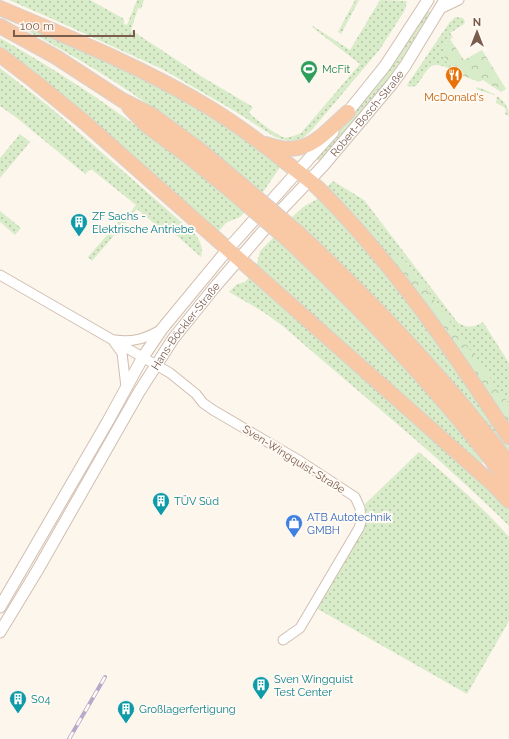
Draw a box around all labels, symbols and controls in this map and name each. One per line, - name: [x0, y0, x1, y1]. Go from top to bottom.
- scale bar: [14, 12, 134, 38]
- north arrow: [457, 12, 497, 52]
- text: N: [473, 16, 481, 29]
- text: 100 m: [20, 19, 54, 33]
- sports icon: McFit: [299, 59, 319, 84]
- place label: McFit: [322, 63, 350, 76]
- restaurant icon: McDonald's: [444, 65, 464, 90]
- street label: Robert-Bosch-Straße: [328, 68, 407, 159]
- place label: McDonald's: [424, 91, 484, 104]
- place label: ZF Sachs - Elektrische Antriebe: [92, 210, 195, 236]
- building icon: ZF Sachs - Elektrische Antriebe: [69, 212, 89, 237]
- street label: Hans-Böckler-Straße: [149, 280, 223, 373]
- street label: Sven-Wingquist-Straße: [240, 423, 348, 497]
- building icon: TÜV Süd: [151, 491, 171, 516]
- place label: TÜV Süd: [174, 495, 219, 508]
- place label: ATB Autotechnik GMBH: [307, 511, 391, 537]
- shop icon: ATB Autotechnik GMBH: [284, 513, 304, 538]
- place label: Sven Wingquist Test Center: [274, 673, 354, 699]
- building icon: Sven Wingquist Test Center: [251, 675, 271, 700]
- building icon: S04: [8, 689, 28, 714]
- place label: S04: [31, 693, 50, 706]
- building icon: Großlagerfertigung: [116, 699, 136, 724]
- place label: Großlagerfertigung: [139, 703, 236, 716]

